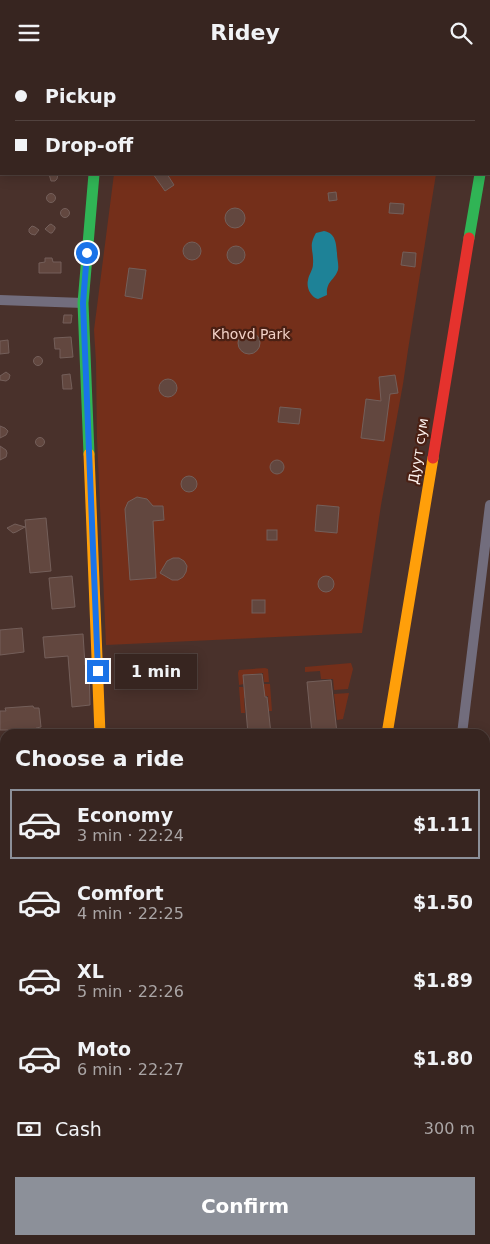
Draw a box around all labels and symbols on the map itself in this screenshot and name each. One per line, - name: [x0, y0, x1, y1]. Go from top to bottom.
- route start: [76, 242, 98, 264]
- park label: Khovd Park: [212, 326, 291, 342]
- street label: Дуут сум: [405, 417, 431, 485]
- callout: 1 min: [116, 653, 198, 689]
- route end: [87, 660, 109, 682]

